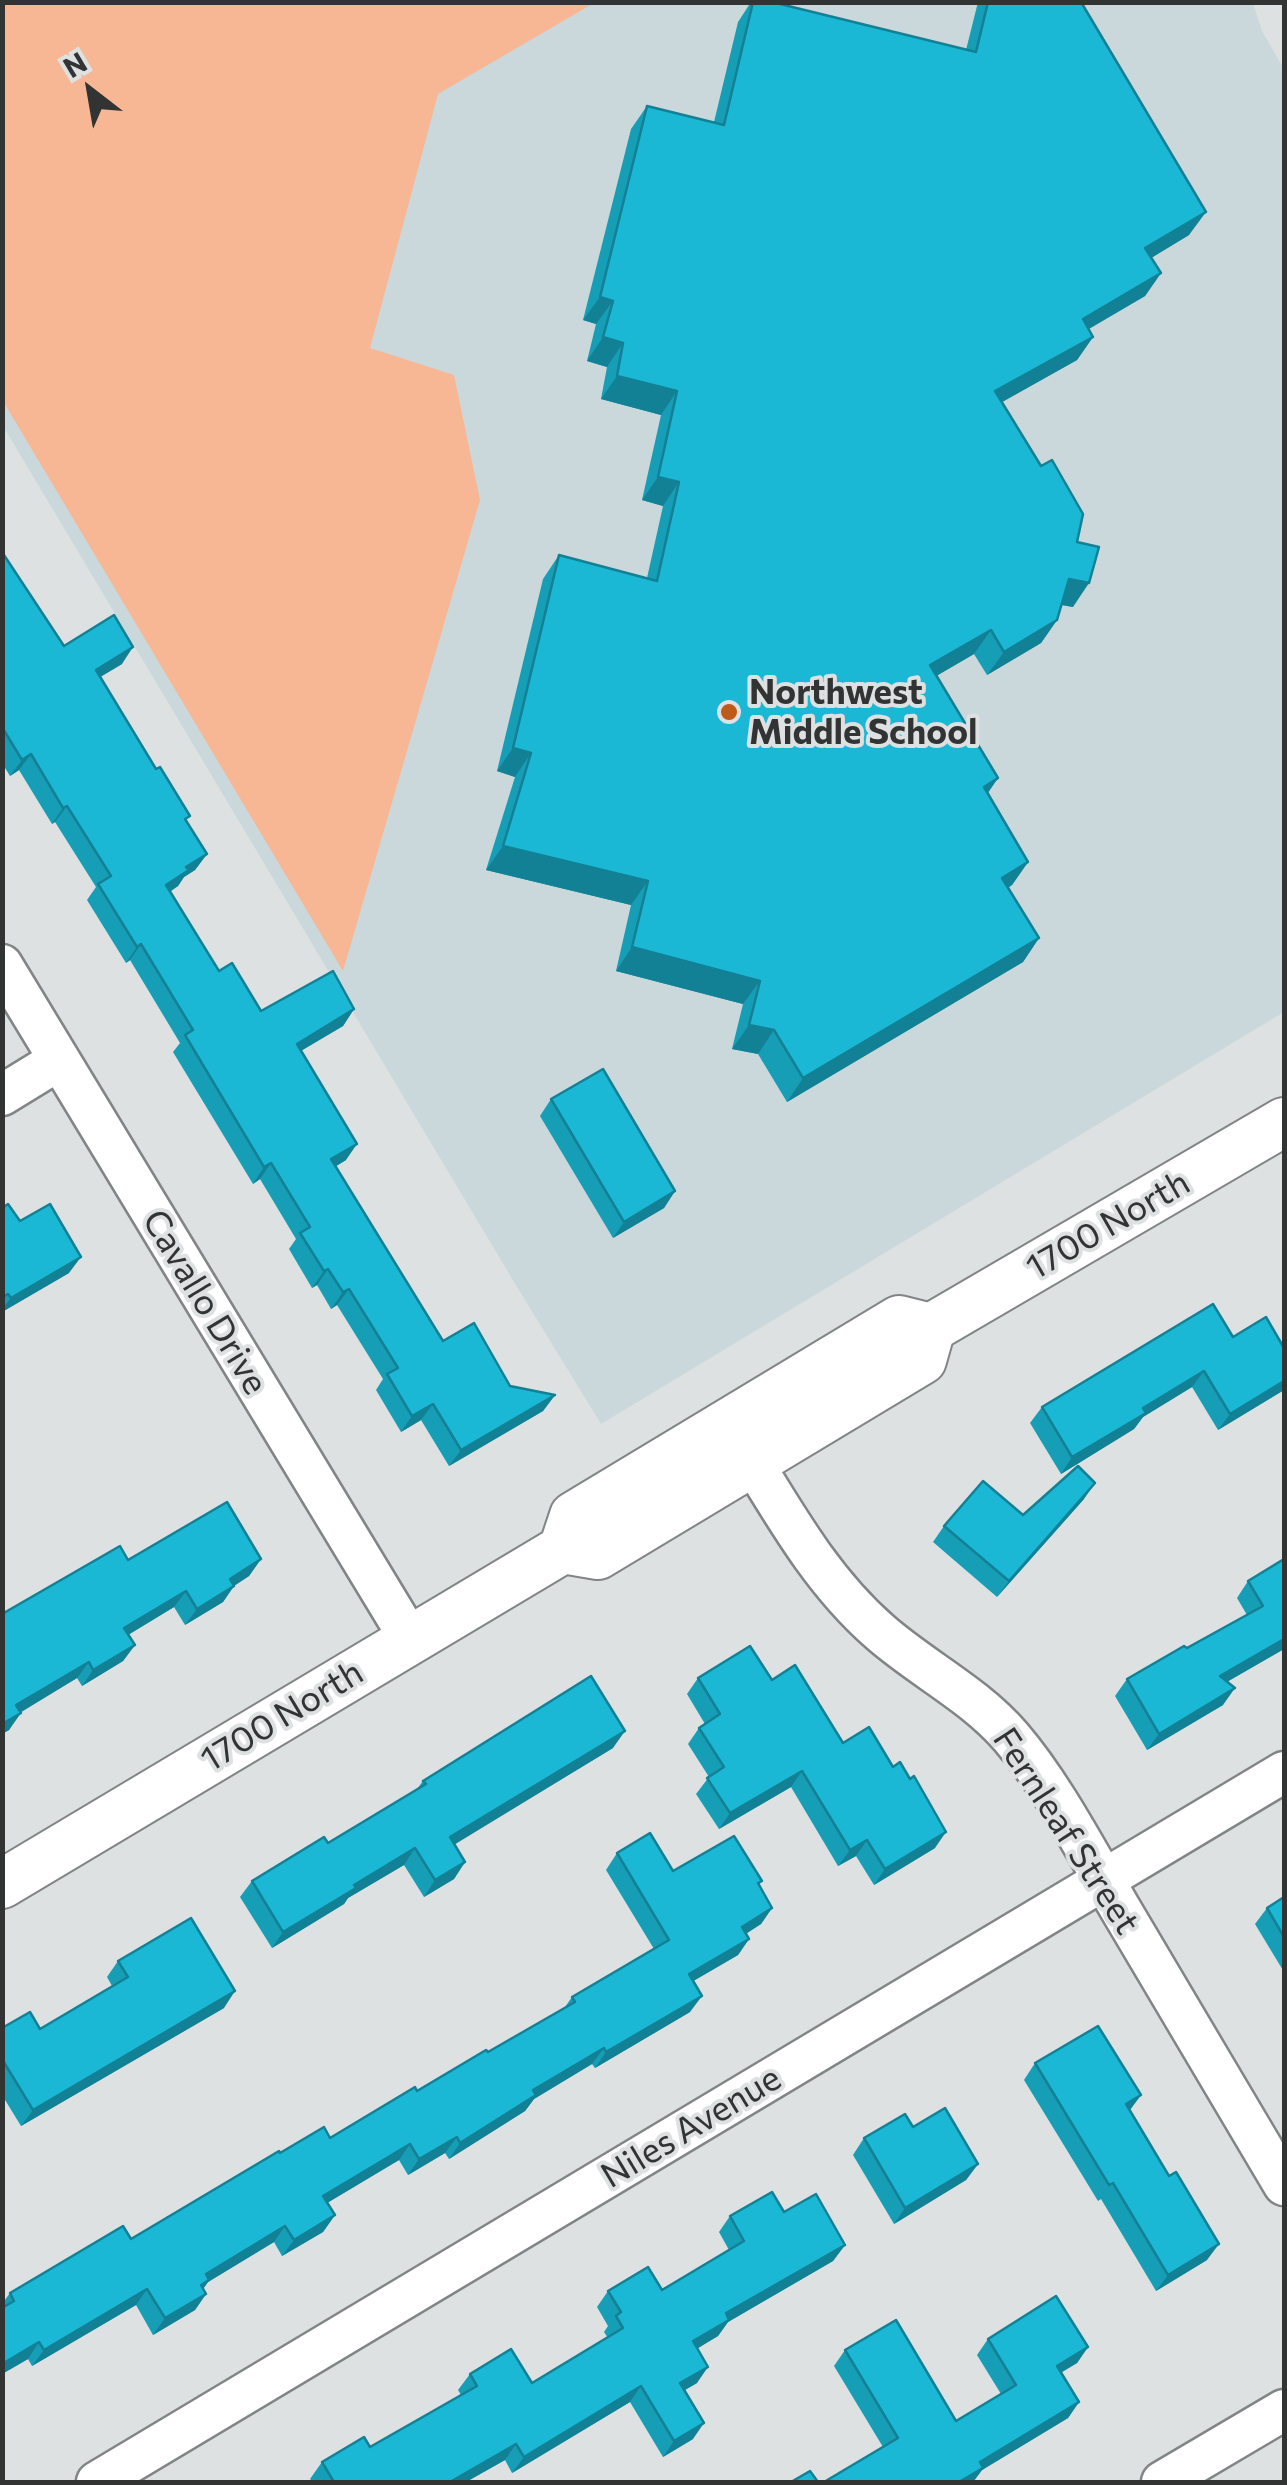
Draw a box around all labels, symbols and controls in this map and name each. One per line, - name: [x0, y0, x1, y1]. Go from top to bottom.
- north arrow: [40, 40, 140, 140]
- text: N: [57, 44, 92, 84]
- place label: Northwest Middle School: [749, 671, 978, 753]
- marker: Northwest Middle School: [718, 701, 740, 723]
- street label: 1700 North: [1019, 1161, 1197, 1289]
- street label: Cavallo Drive: [134, 1202, 276, 1402]
- street label: 1700 North: [193, 1651, 371, 1781]
- street label: Fernleaf Street: [984, 1720, 1148, 1942]
- street label: Niles Avenue: [594, 2057, 788, 2197]

